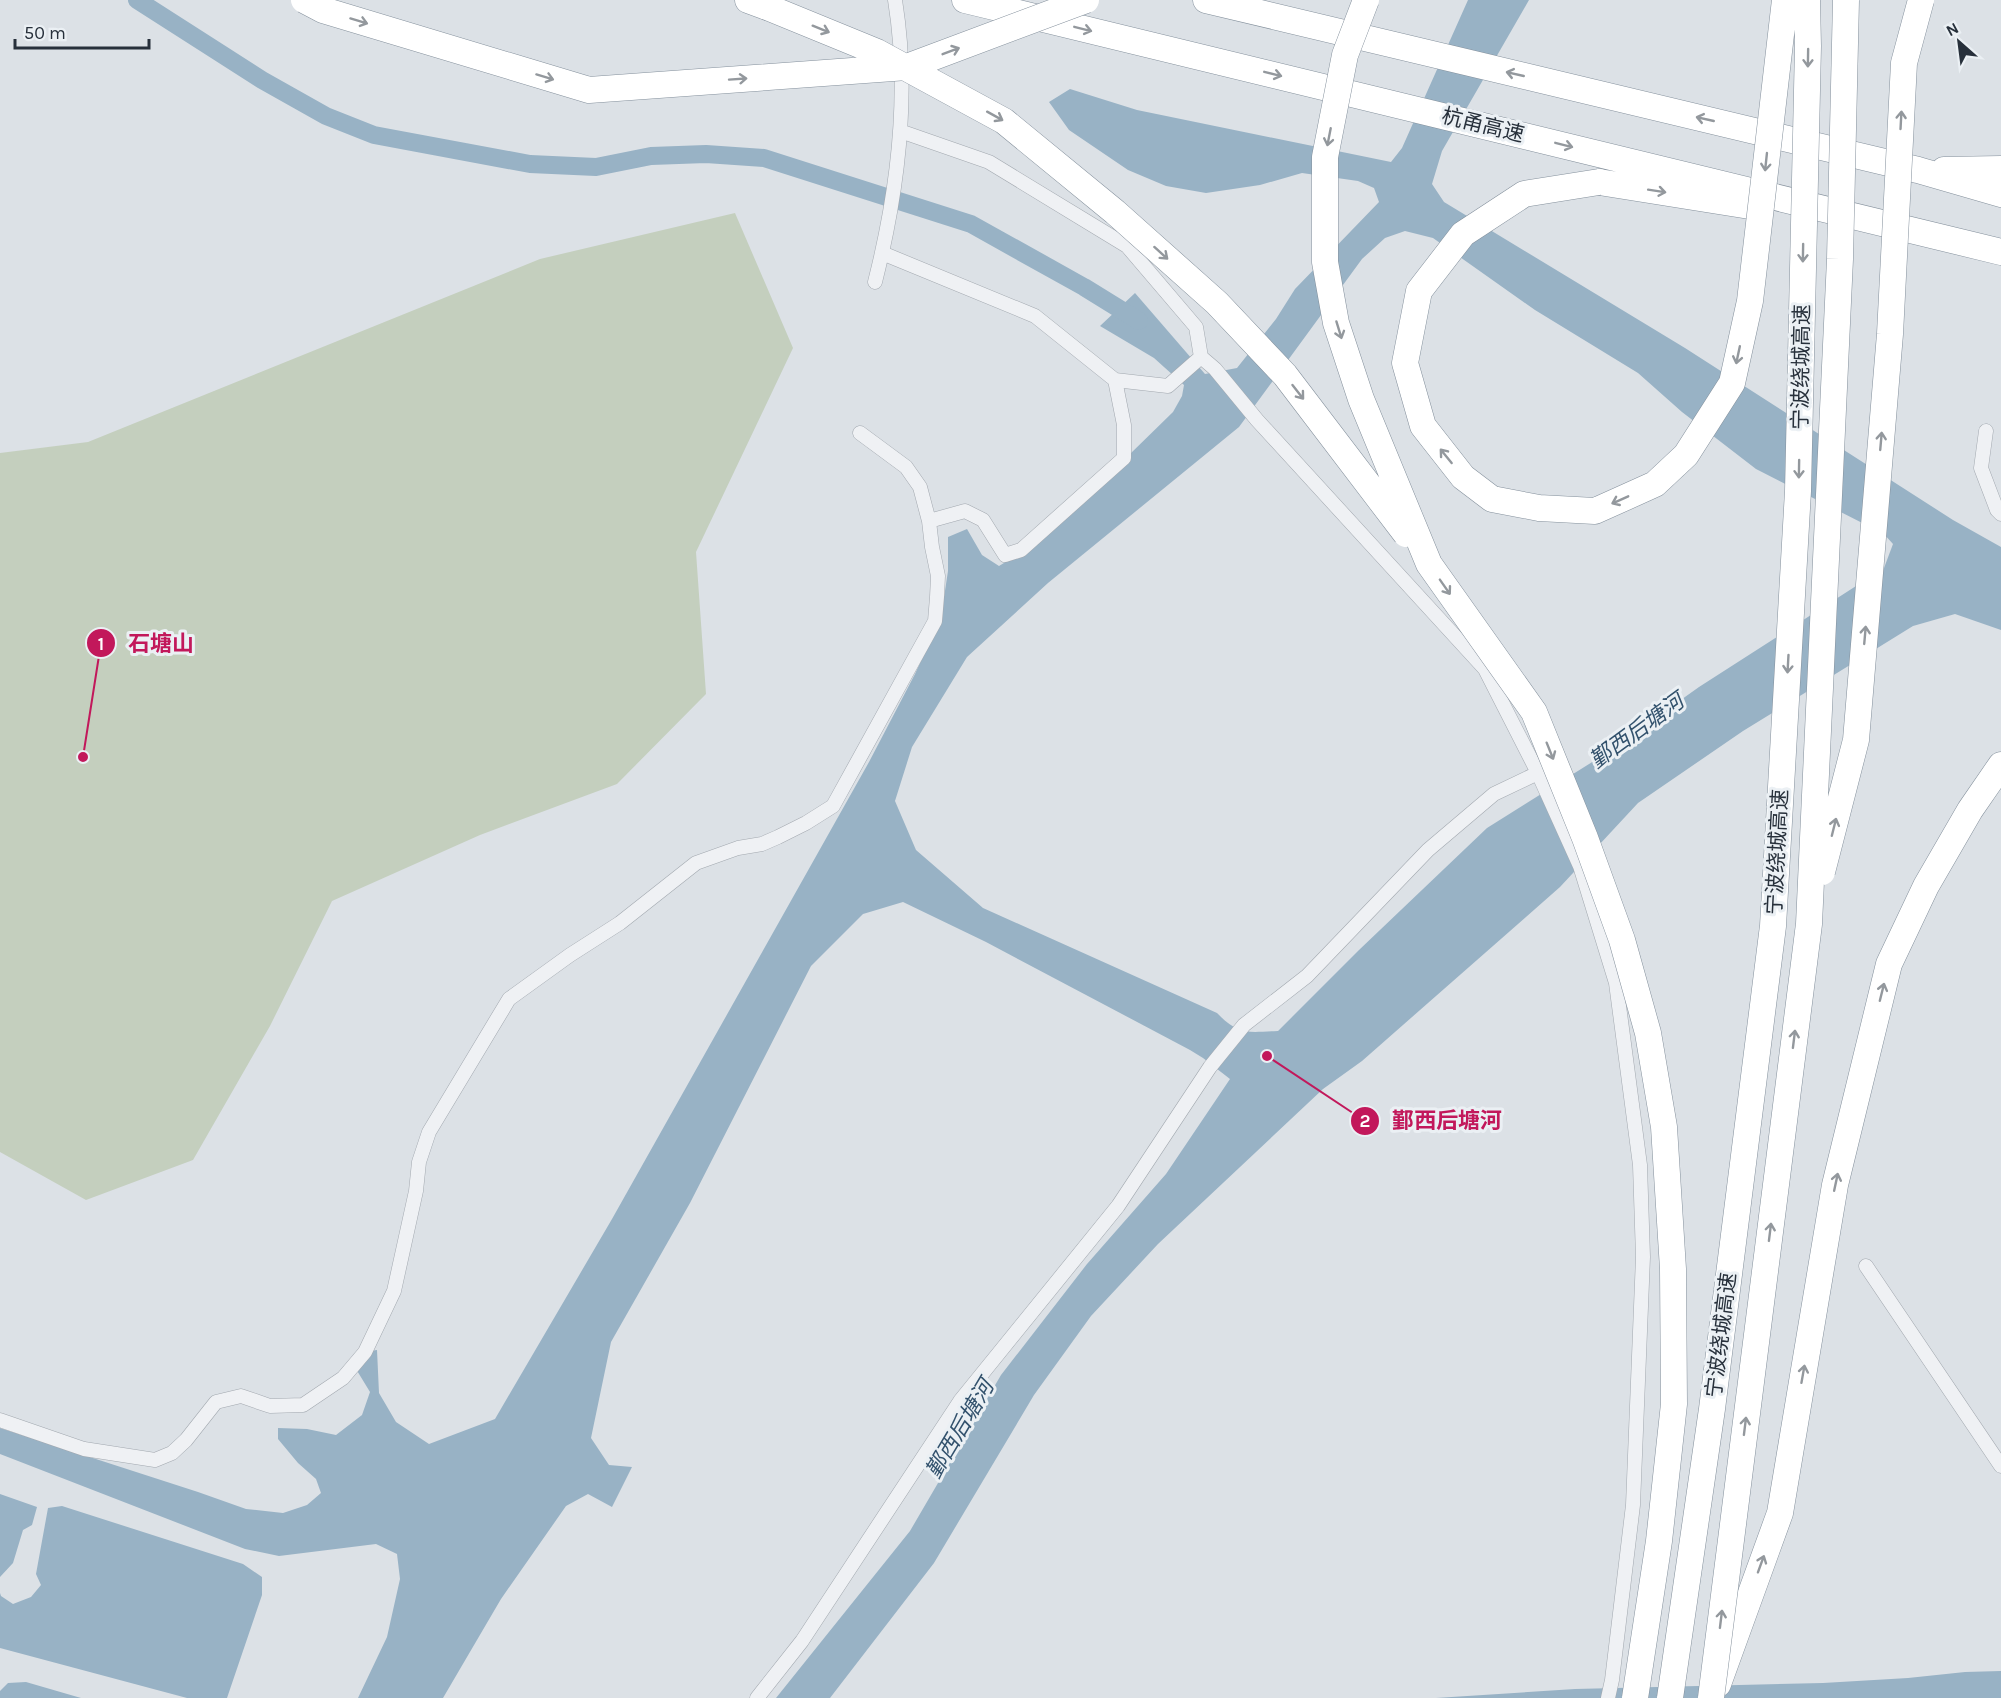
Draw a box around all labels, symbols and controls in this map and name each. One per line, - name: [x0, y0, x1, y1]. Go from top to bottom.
- scale bar: [15, 12, 148, 50]
- north arrow: [1929, 12, 1989, 72]
- one-way arrow: [349, 16, 368, 27]
- text: N: [1943, 18, 1962, 40]
- text: 50 m: [24, 22, 66, 44]
- one-way arrow: [1073, 23, 1092, 35]
- one-way arrow: [811, 24, 829, 35]
- one-way arrow: [941, 45, 960, 56]
- one-way arrow: [1802, 48, 1814, 68]
- one-way arrow: [1506, 67, 1525, 79]
- one-way arrow: [1263, 69, 1282, 81]
- one-way arrow: [535, 72, 554, 83]
- one-way arrow: [728, 74, 748, 85]
- street label: 杭甬高速: [1439, 103, 1527, 147]
- one-way arrow: [986, 110, 1003, 122]
- one-way arrow: [1896, 111, 1907, 131]
- one-way arrow: [1696, 113, 1715, 125]
- one-way arrow: [1323, 127, 1334, 147]
- one-way arrow: [1554, 139, 1573, 151]
- one-way arrow: [1760, 152, 1771, 172]
- one-way arrow: [1647, 186, 1666, 197]
- one-way arrow: [1798, 243, 1809, 263]
- one-way arrow: [1153, 246, 1168, 260]
- street label: 宁波绕城高速: [1788, 304, 1814, 430]
- one-way arrow: [1334, 321, 1345, 340]
- one-way arrow: [1732, 346, 1744, 365]
- one-way arrow: [1291, 384, 1305, 399]
- one-way arrow: [1876, 431, 1887, 451]
- one-way arrow: [1440, 448, 1453, 464]
- one-way arrow: [1793, 459, 1804, 479]
- one-way arrow: [1612, 495, 1630, 506]
- one-way arrow: [1439, 579, 1451, 595]
- callout: 石塘山: [86, 623, 206, 663]
- one-way arrow: [1860, 626, 1871, 646]
- text: 石塘山: [128, 631, 194, 657]
- text: 1: [98, 633, 104, 655]
- one-way arrow: [1783, 654, 1794, 674]
- water label: 鄞西后塘河: [1585, 686, 1692, 774]
- one-way arrow: [1545, 741, 1556, 760]
- street label: 宁波绕城高速: [1762, 788, 1792, 916]
- one-way arrow: [1828, 818, 1840, 837]
- one-way arrow: [1877, 983, 1889, 1002]
- one-way arrow: [1789, 1029, 1800, 1049]
- callout: 鄞西后塘河: [1350, 1101, 1514, 1141]
- text: 鄞西后塘河: [1392, 1108, 1502, 1134]
- text: 2: [1360, 1110, 1370, 1132]
- one-way arrow: [1831, 1173, 1842, 1192]
- one-way arrow: [1764, 1223, 1775, 1243]
- street label: 宁波绕城高速: [1701, 1271, 1741, 1399]
- one-way arrow: [1798, 1365, 1809, 1384]
- water label: 鄞西后塘河: [921, 1372, 1002, 1483]
- one-way arrow: [1740, 1416, 1751, 1436]
- one-way arrow: [1757, 1555, 1768, 1574]
- one-way arrow: [1715, 1610, 1726, 1630]

